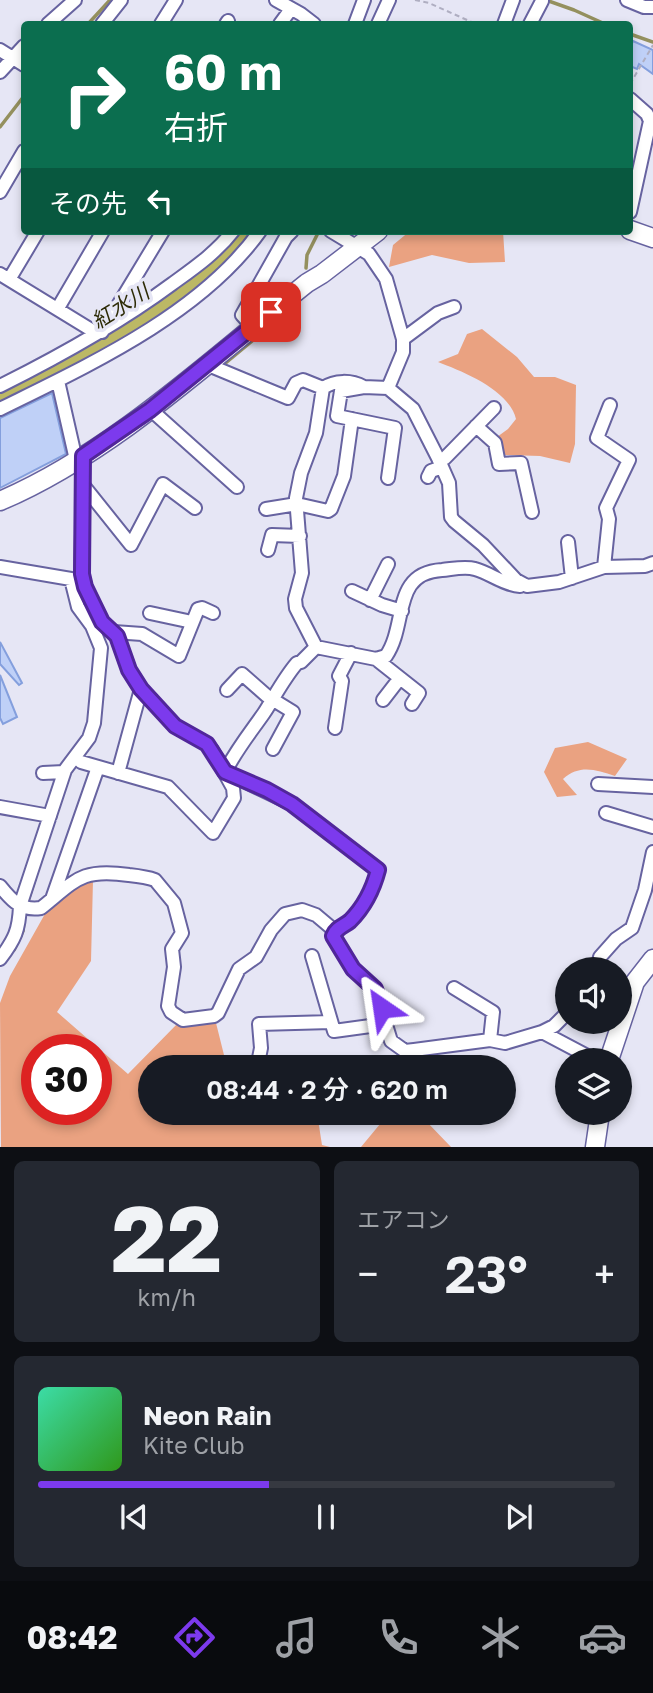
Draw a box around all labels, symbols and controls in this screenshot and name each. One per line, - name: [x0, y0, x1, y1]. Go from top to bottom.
- text: 60 m: [164, 42, 282, 101]
- icon: right: [49, 49, 140, 140]
- text: 右折: [164, 108, 228, 146]
- icon: left: [141, 182, 179, 220]
- text: その先: [49, 188, 127, 219]
- water label: 紅水川: [86, 277, 155, 334]
- pin: [241, 282, 301, 342]
- icon: arrive: [252, 293, 290, 331]
- map controls: [555, 957, 632, 1125]
- button: sound: [555, 957, 632, 1034]
- position arrow: [345, 971, 419, 1045]
- speed limit sign: 30: [21, 1034, 112, 1125]
- button: layers: [555, 1048, 632, 1125]
- text: 08:44 · 2 分 · 620 m: [206, 1074, 448, 1105]
- text: 22: [111, 1183, 222, 1292]
- text: エアコン: [358, 1205, 450, 1233]
- text: 23°: [445, 1242, 528, 1304]
- text: −: [358, 1251, 378, 1296]
- text: +: [594, 1251, 615, 1296]
- text: km/h: [137, 1283, 196, 1311]
- text: Neon Rain: [143, 1400, 272, 1431]
- text: Kite Club: [143, 1431, 244, 1459]
- icon: previous: [115, 1498, 153, 1536]
- icon: pause: [307, 1498, 345, 1536]
- icon: next: [500, 1498, 538, 1536]
- icon: directions: [170, 1613, 219, 1662]
- icon: music: [272, 1613, 321, 1662]
- icon: phone: [374, 1613, 423, 1662]
- icon: climate: [476, 1613, 525, 1662]
- icon: car: [578, 1613, 627, 1662]
- text: 08:42: [26, 1618, 117, 1656]

